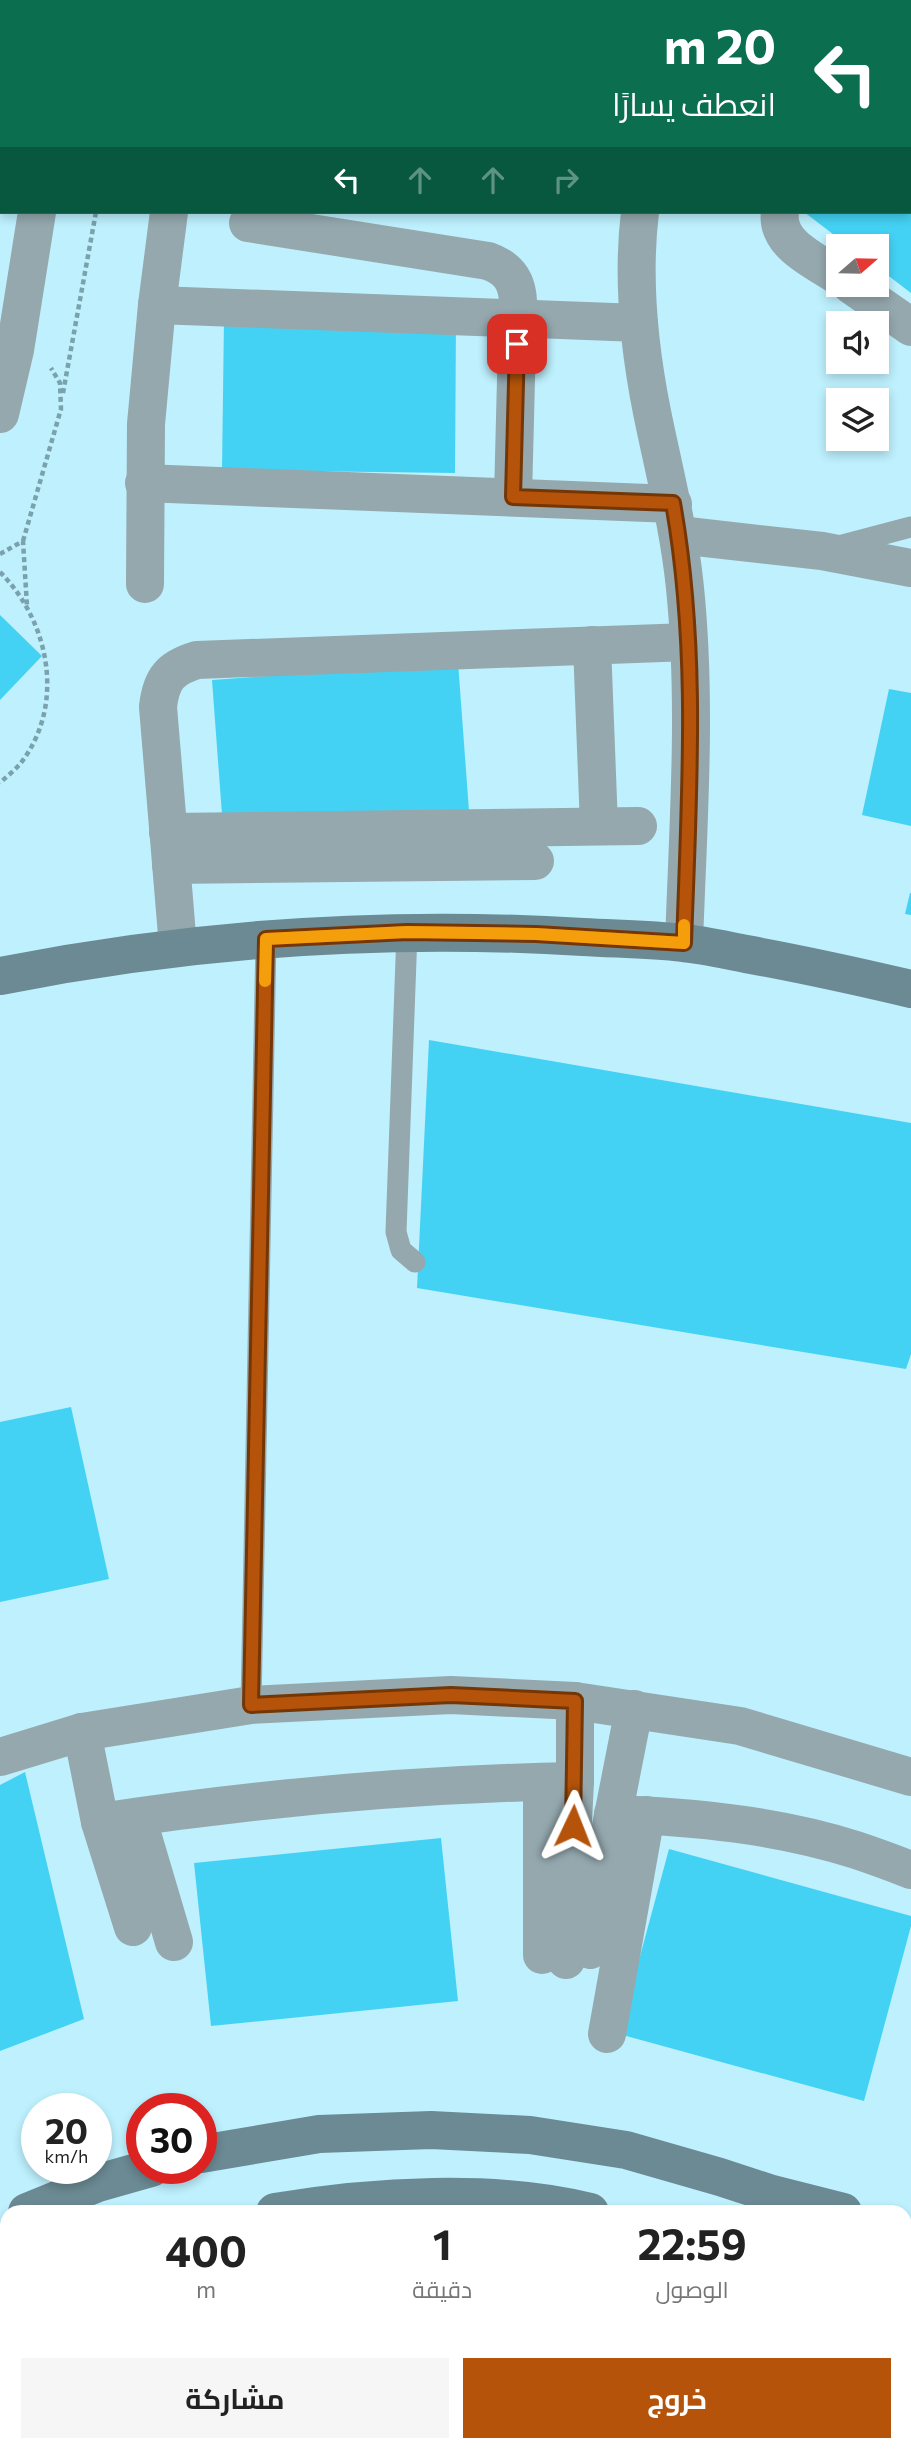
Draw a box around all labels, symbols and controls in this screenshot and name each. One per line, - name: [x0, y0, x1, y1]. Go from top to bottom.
- text: 20 m: [664, 14, 776, 74]
- icon: left: [800, 28, 891, 119]
- text: انعطف يسارًا: [612, 83, 776, 123]
- icon: left: [328, 161, 366, 199]
- icon: ahead: [401, 161, 439, 199]
- icon: ahead: [474, 161, 512, 199]
- icon: right: [547, 161, 585, 199]
- north arrow: [826, 234, 889, 298]
- map controls: [826, 234, 889, 451]
- button: sound: [826, 311, 889, 374]
- pin: [487, 314, 547, 374]
- icon: arrive: [498, 325, 536, 363]
- button: layers: [826, 388, 889, 451]
- position arrow: [536, 1789, 610, 1863]
- speed limit sign: 30: [126, 2093, 217, 2184]
- text: 20: [45, 2108, 88, 2151]
- text: km/h: [45, 2145, 88, 2167]
- text: 1: [433, 2217, 452, 2269]
- text: 22:59: [637, 2217, 747, 2269]
- text: 400: [165, 2224, 247, 2276]
- text: m: [196, 2275, 216, 2303]
- text: دقيقة: [412, 2275, 472, 2303]
- text: الوصول: [655, 2275, 729, 2303]
- button: مشاركة: [21, 2358, 449, 2438]
- button: خروج: [463, 2358, 891, 2438]

